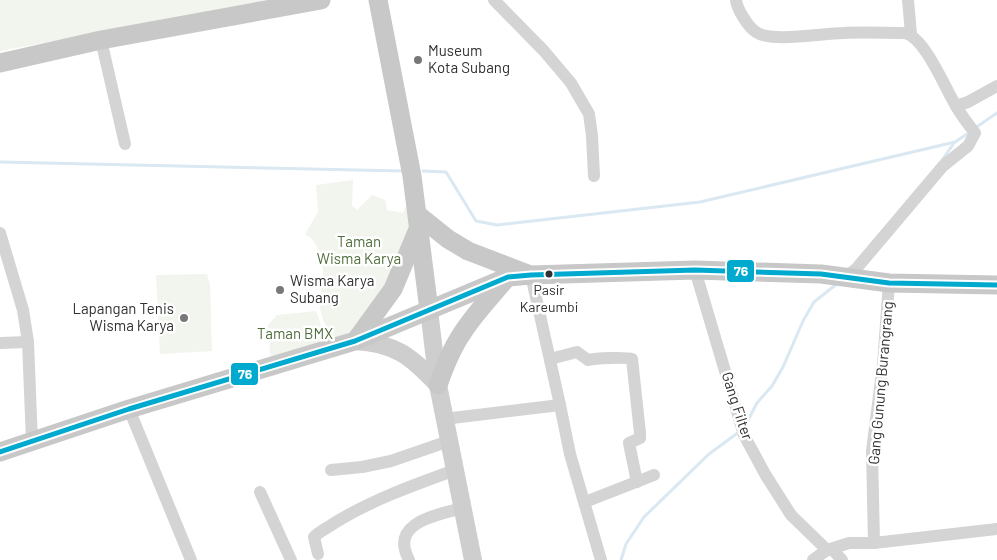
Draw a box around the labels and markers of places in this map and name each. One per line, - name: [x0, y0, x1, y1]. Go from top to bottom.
- place label: Museum Kota Subang: [428, 41, 510, 76]
- marker: Museum Kota Subang: [412, 54, 424, 66]
- marker: Pasir Kareumbi: [544, 269, 554, 279]
- place label: Wisma Karya Subang: [290, 271, 374, 306]
- place label: Pasir Kareumbi: [520, 281, 578, 315]
- marker: Wisma Karya Subang: [274, 284, 286, 296]
- place label: Lapangan Tenis Wisma Karya: [72, 299, 174, 334]
- marker: Lapangan Tenis Wisma Karya: [178, 312, 190, 324]

